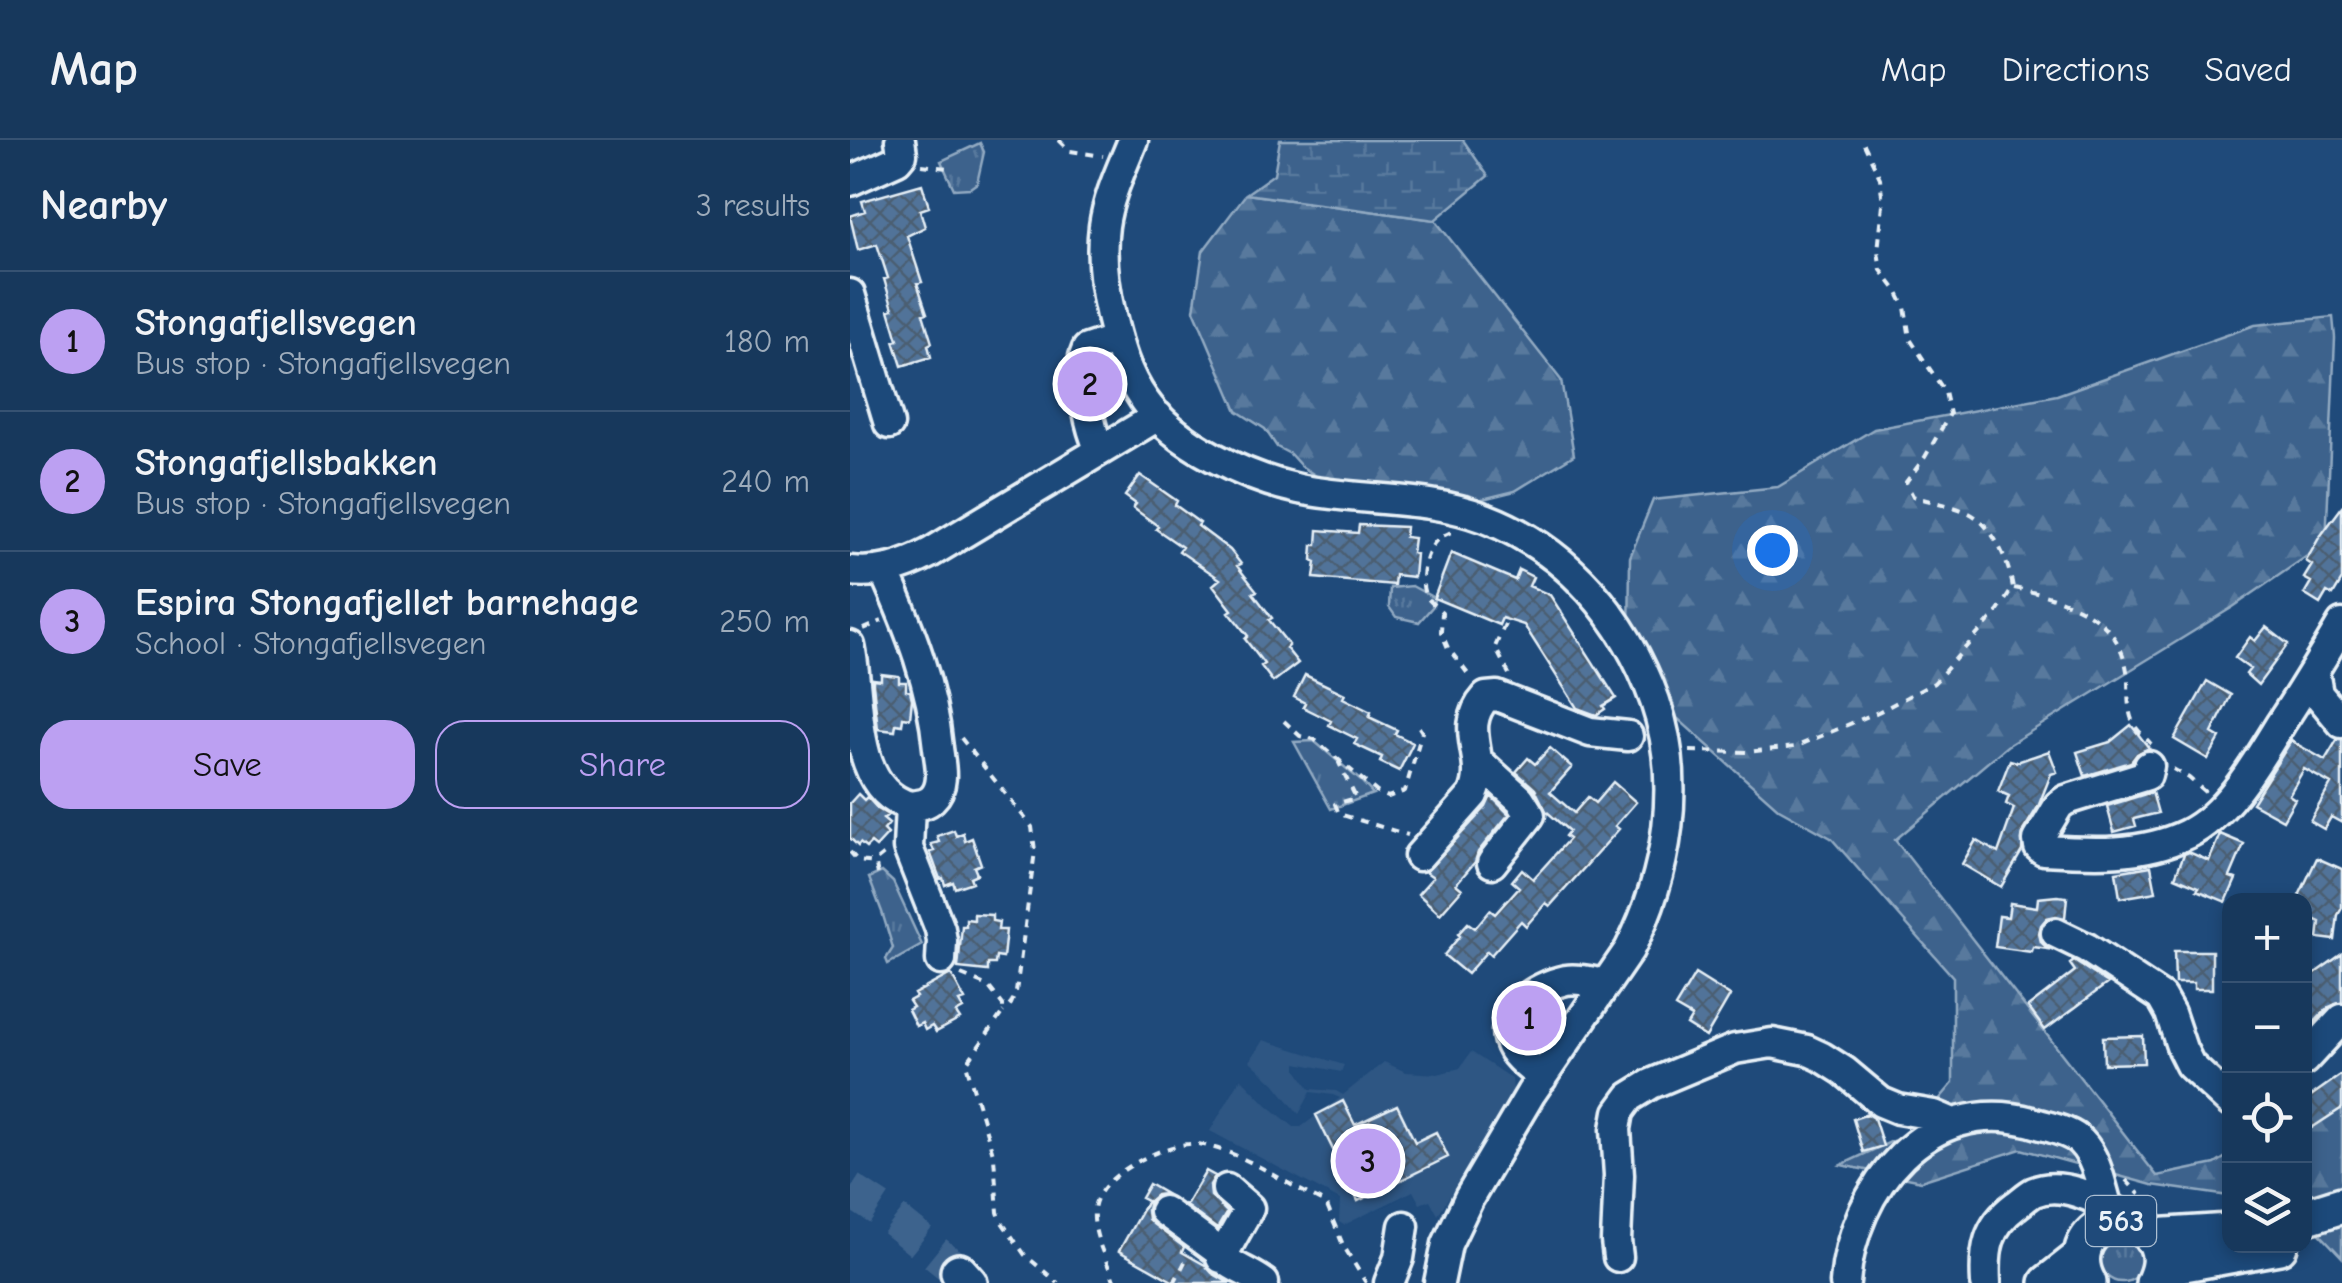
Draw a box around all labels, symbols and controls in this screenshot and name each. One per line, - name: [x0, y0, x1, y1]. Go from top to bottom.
- text: Map: [50, 42, 138, 97]
- text: Map: [1881, 49, 1947, 90]
- text: Directions: [2002, 49, 2150, 90]
- text: Saved: [2205, 49, 2292, 90]
- text: Nearby: [40, 181, 167, 230]
- text: 3 results: [696, 187, 810, 224]
- text: Stongafjellsvegen: [135, 301, 417, 345]
- text: 1: [66, 323, 79, 360]
- text: 180 m: [724, 323, 810, 360]
- text: Bus stop · Stongafjellsvegen: [135, 345, 511, 382]
- pin: 2: [1058, 346, 1122, 422]
- text: Stongafjellsbakken: [135, 441, 438, 485]
- text: 2: [65, 463, 80, 500]
- text: 240 m: [721, 463, 810, 500]
- text: Bus stop · Stongafjellsvegen: [135, 485, 511, 522]
- your location: [1747, 525, 1798, 576]
- text: Espira Stongafjellet barnehage: [135, 581, 639, 625]
- text: 3: [65, 603, 80, 640]
- text: 250 m: [719, 603, 810, 640]
- text: School · Stongafjellsvegen: [135, 625, 486, 662]
- button: Save: [40, 720, 415, 809]
- button: Share: [435, 720, 810, 809]
- map controls: [2222, 893, 2312, 1253]
- button: +: [2222, 893, 2312, 983]
- pin: 1: [1496, 980, 1562, 1056]
- button: −: [2222, 983, 2312, 1073]
- button: locate: [2222, 1073, 2312, 1163]
- pin: 3: [1336, 1124, 1400, 1198]
- button: layers: [2222, 1163, 2312, 1253]
- road number: 563: [2086, 1196, 2156, 1246]

